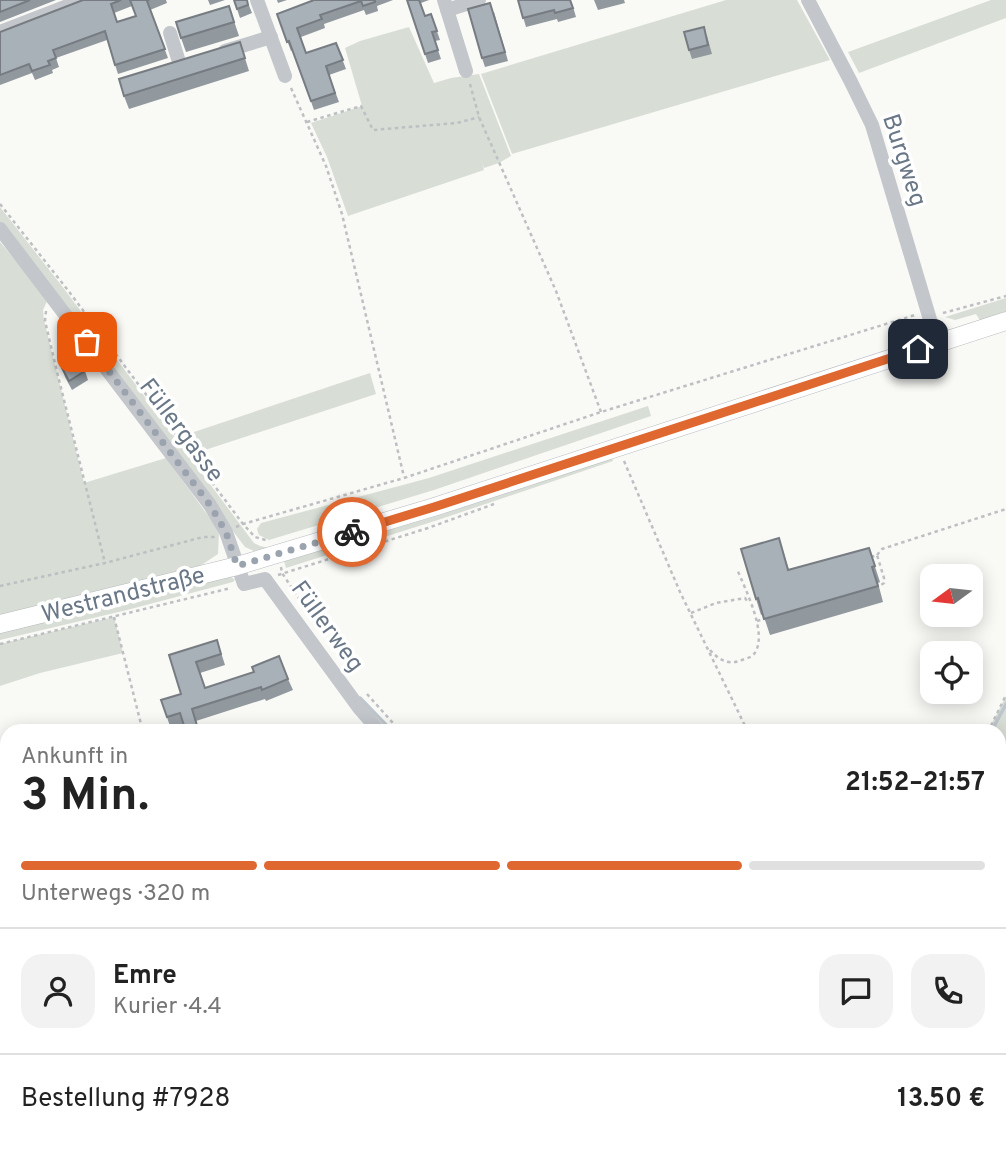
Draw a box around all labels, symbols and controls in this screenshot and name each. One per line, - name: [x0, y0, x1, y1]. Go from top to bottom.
- street label: Burgweg: [874, 111, 932, 211]
- pin: [57, 312, 117, 372]
- pin: [888, 319, 948, 379]
- icon: bag: [68, 323, 106, 361]
- icon: home: [899, 330, 937, 368]
- street label: Füllergasse: [132, 373, 229, 489]
- courier: [317, 497, 387, 567]
- icon: bike: [333, 513, 371, 551]
- street label: Westrandstraße: [39, 561, 208, 631]
- north arrow: [920, 564, 984, 626]
- map controls: [920, 564, 983, 704]
- street label: Füllerweg: [283, 576, 369, 679]
- button: locate: [920, 641, 983, 704]
- text: Ankunft in: [21, 743, 128, 772]
- text: 21:52–21:57: [845, 767, 985, 800]
- text: 3 Min.: [21, 768, 149, 827]
- text: Unterwegs · 320 m: [21, 880, 210, 909]
- button: person: [21, 954, 95, 1028]
- button: chat: [819, 954, 893, 1028]
- button: phone: [911, 954, 985, 1028]
- text: Emre: [113, 960, 177, 993]
- text: Kurier · 4.4: [113, 993, 222, 1022]
- text: Bestellung #7928: [21, 1083, 230, 1116]
- text: 13.50 €: [897, 1083, 985, 1116]

